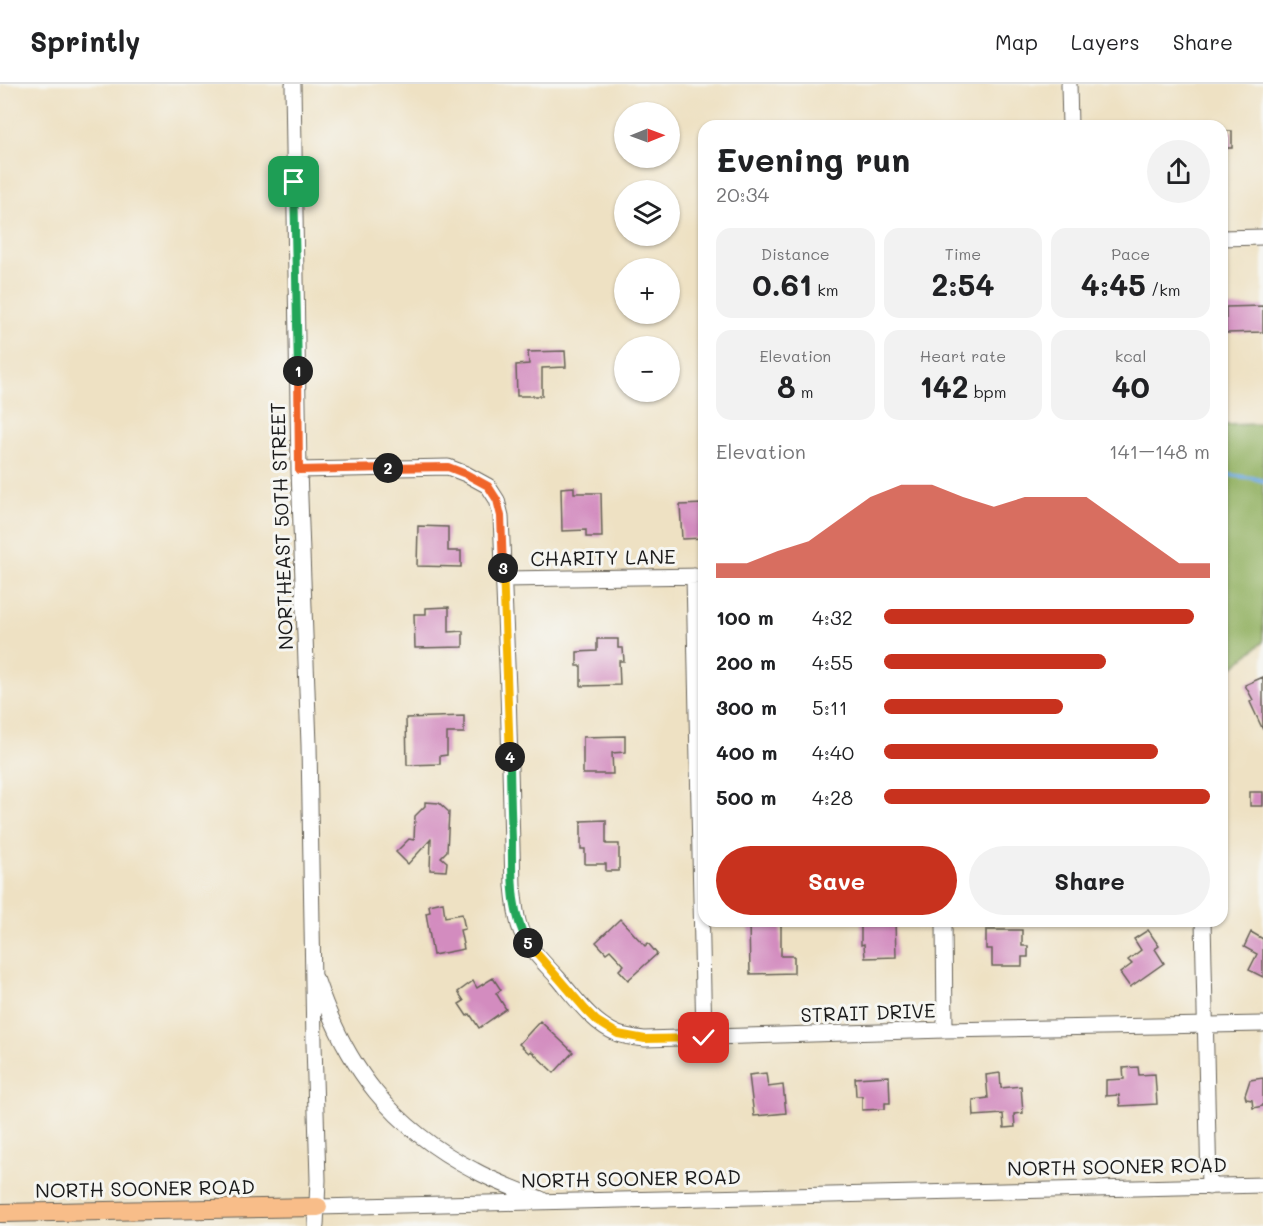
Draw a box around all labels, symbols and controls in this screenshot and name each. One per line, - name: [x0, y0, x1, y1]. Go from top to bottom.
- text: Sprintly: [30, 23, 140, 59]
- text: Map: [995, 28, 1038, 55]
- text: Layers: [1071, 28, 1140, 55]
- text: Share: [1173, 28, 1233, 55]
- north arrow: [614, 102, 680, 168]
- map controls: [614, 102, 680, 402]
- text: Evening run: [716, 137, 910, 180]
- button: share: [1147, 140, 1210, 203]
- pin: [268, 156, 319, 207]
- icon: arrive: [277, 165, 310, 198]
- button: layers: [614, 180, 680, 246]
- text: 20:34: [716, 181, 769, 207]
- text: Distance: [761, 243, 830, 264]
- text: Time: [945, 243, 981, 264]
- text: Pace: [1111, 243, 1150, 264]
- button: +: [614, 258, 680, 324]
- text: 0.61: [752, 264, 812, 304]
- text: 2:54: [932, 264, 994, 304]
- text: 4:45: [1081, 264, 1146, 304]
- text: km: [812, 279, 839, 300]
- text: /km: [1146, 279, 1181, 300]
- button: −: [614, 336, 680, 402]
- text: Elevation: [759, 345, 831, 366]
- text: Heart rate: [920, 345, 1006, 366]
- text: kcal: [1115, 345, 1147, 366]
- pin: 1: [283, 356, 313, 386]
- text: 1: [294, 360, 302, 381]
- text: 8: [777, 366, 796, 406]
- text: 142: [919, 366, 969, 406]
- text: 40: [1112, 366, 1150, 406]
- text: m: [796, 381, 814, 402]
- text: bpm: [969, 381, 1007, 402]
- street label: NORTHEAST 50TH STREET: [264, 402, 298, 650]
- text: Elevation: [716, 438, 806, 464]
- text: 141–148 m: [1109, 438, 1210, 464]
- pin: 2: [373, 453, 403, 483]
- text: 2: [384, 457, 392, 478]
- street label: CHARITY LANE: [530, 543, 676, 571]
- pin: 3: [488, 553, 518, 583]
- text: 3: [498, 557, 508, 578]
- text: 100 m: [716, 604, 774, 630]
- text: 4:32: [812, 604, 853, 630]
- text: 200 m: [716, 649, 776, 675]
- text: 4:55: [812, 649, 853, 675]
- text: 300 m: [716, 694, 777, 720]
- text: 5:11: [812, 694, 848, 720]
- text: 400 m: [716, 739, 777, 765]
- text: 4:40: [812, 739, 854, 765]
- pin: 4: [495, 742, 525, 772]
- text: 4: [505, 746, 515, 767]
- text: 500 m: [716, 784, 776, 810]
- text: 4:28: [812, 784, 853, 810]
- button: Save: [716, 846, 957, 915]
- button: Share: [969, 846, 1210, 915]
- pin: 5: [513, 928, 543, 958]
- text: 5: [523, 932, 533, 953]
- street label: STRAIT DRIVE: [800, 997, 936, 1027]
- pin: [678, 1012, 729, 1063]
- icon: check: [687, 1021, 720, 1054]
- street label: NORTH SOONER ROAD: [1007, 1151, 1227, 1181]
- street label: NORTH SOONER ROAD: [521, 1163, 741, 1193]
- street label: NORTH SOONER ROAD: [35, 1173, 255, 1203]

